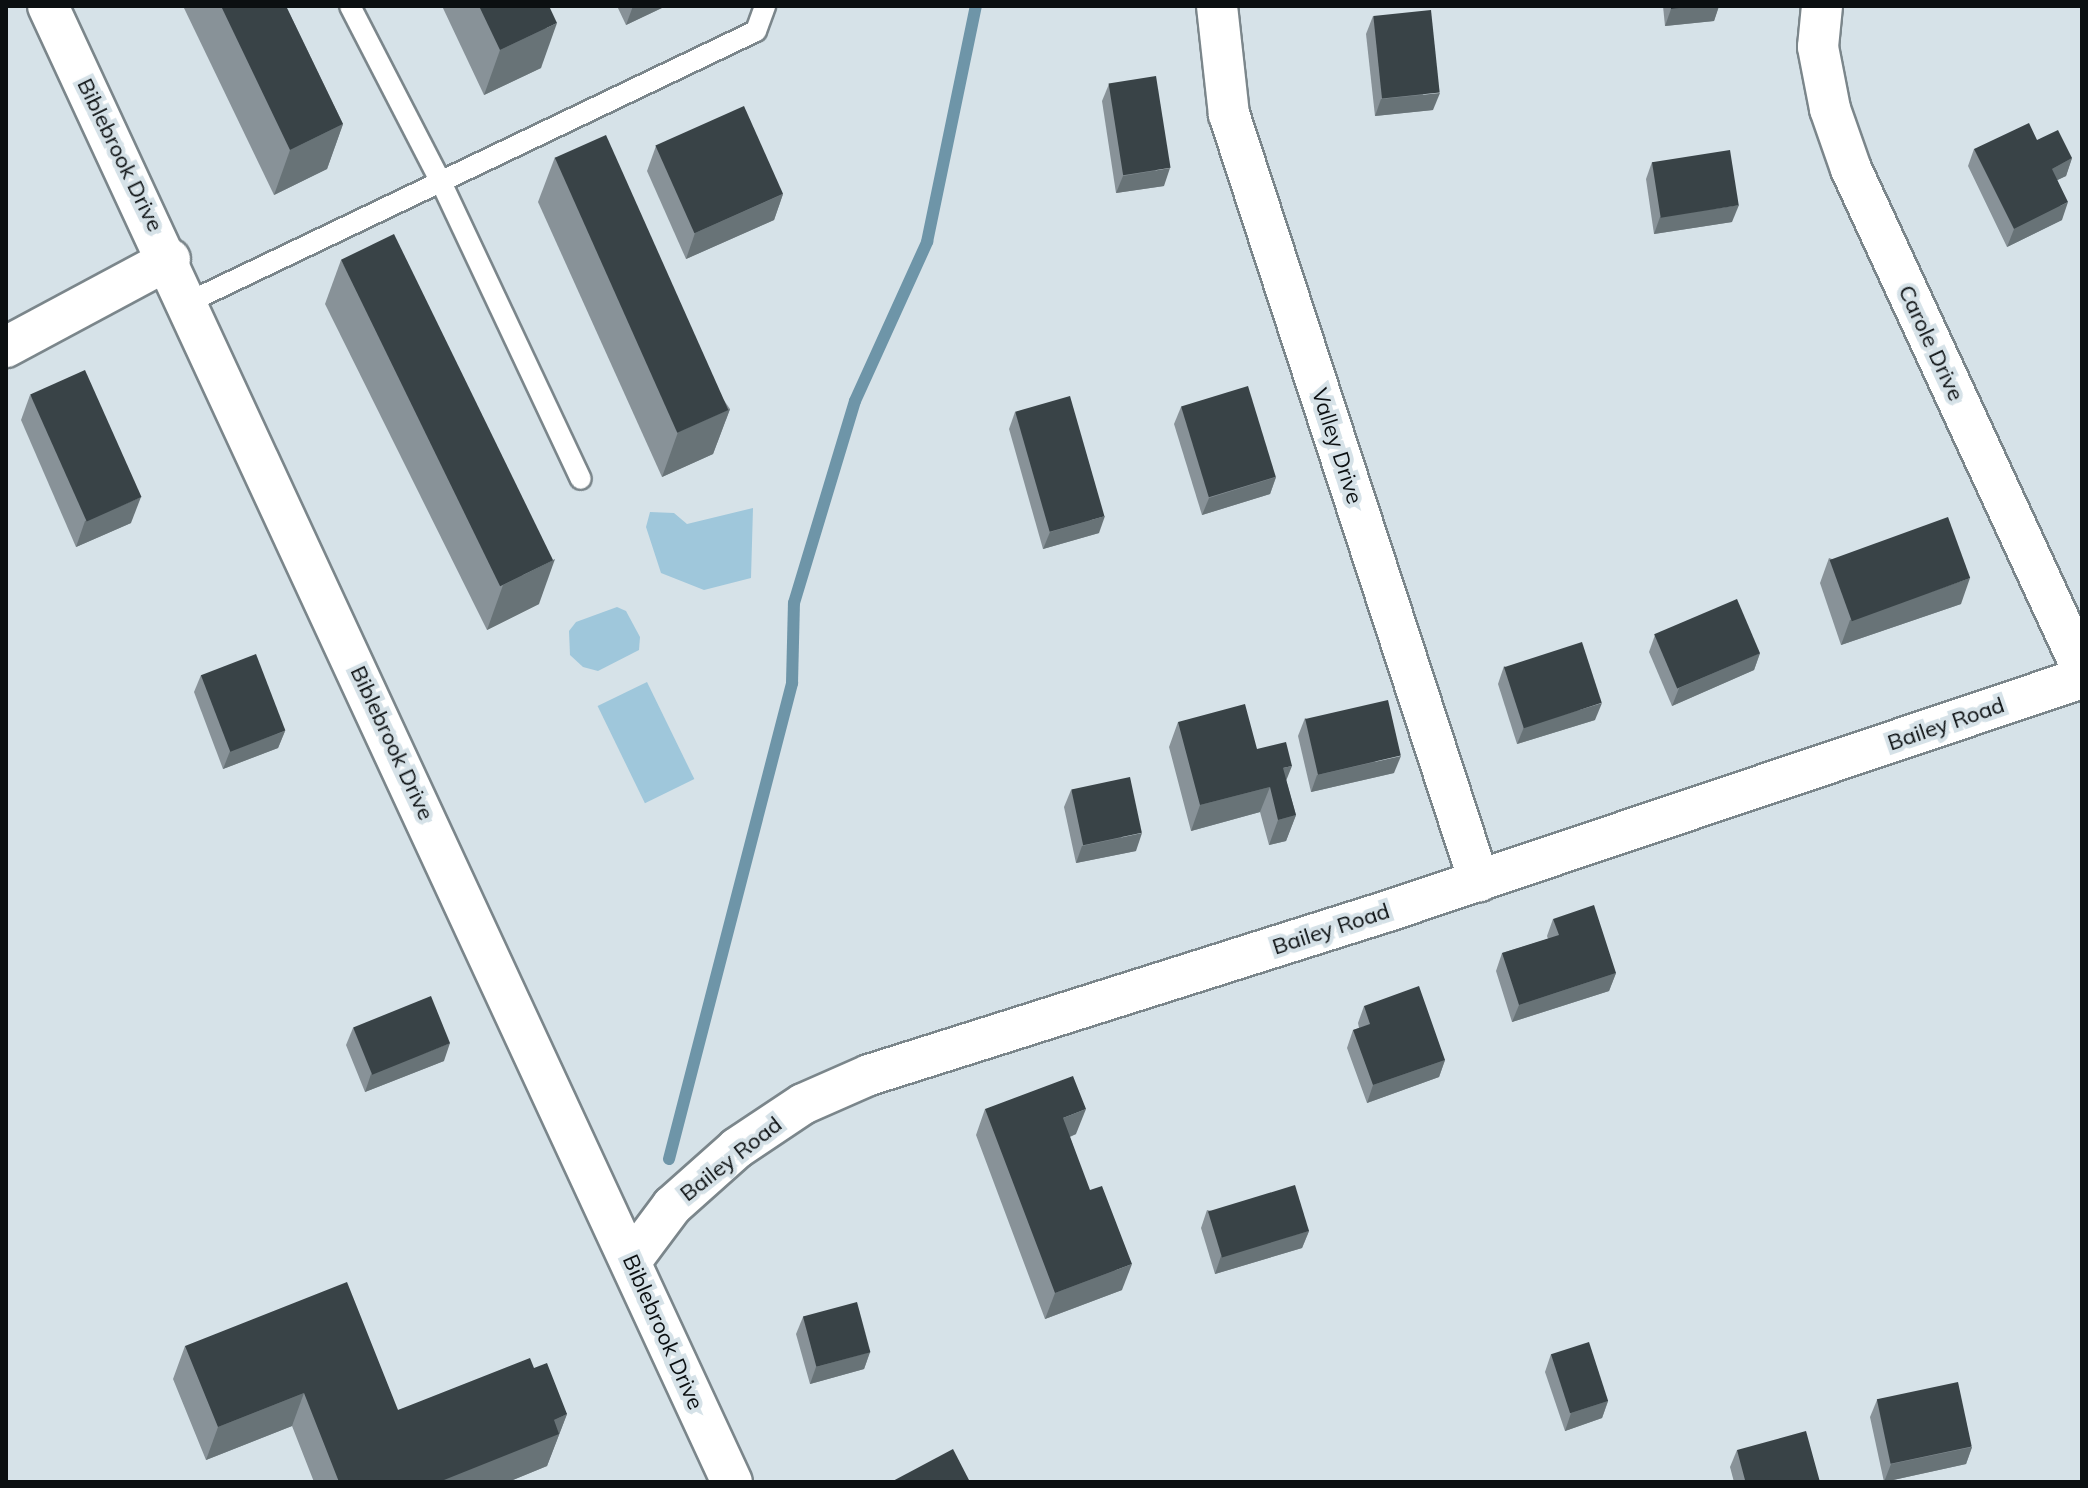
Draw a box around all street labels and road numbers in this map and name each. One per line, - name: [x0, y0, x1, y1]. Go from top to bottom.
- street label: Biblebrook Drive: [72, 74, 168, 236]
- street label: Carole Drive: [1893, 281, 1969, 405]
- street label: Valley Drive: [1306, 385, 1368, 507]
- street label: Biblebrook Drive: [345, 662, 439, 824]
- street label: Bailey Road: [1884, 692, 2008, 756]
- street label: Bailey Road: [1269, 898, 1393, 960]
- street label: Bailey Road: [675, 1111, 787, 1207]
- street label: Biblebrook Drive: [617, 1250, 709, 1414]

